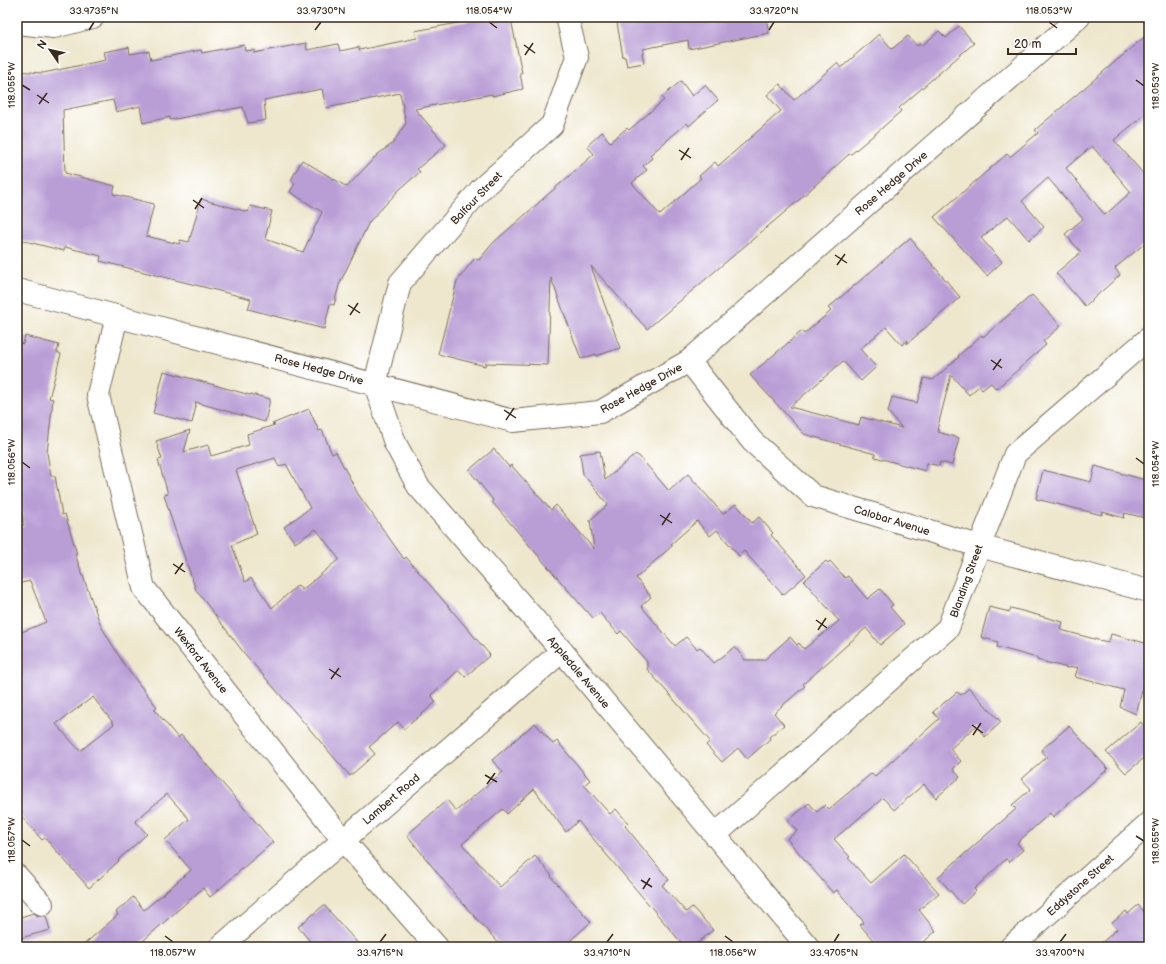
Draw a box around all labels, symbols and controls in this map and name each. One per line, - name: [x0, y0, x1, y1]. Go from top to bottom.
- text: 33.9735°N: [70, 5, 118, 17]
- text: 33.9730°N: [296, 5, 346, 17]
- text: 118.054°W: [466, 5, 512, 17]
- text: 33.9720°N: [750, 5, 798, 17]
- text: 118.053°W: [1026, 5, 1072, 17]
- north arrow: [30, 30, 70, 70]
- scale bar: [1008, 30, 1076, 56]
- text: 20 m: [1014, 37, 1041, 52]
- text: N: [34, 38, 50, 52]
- text: 118.055°W: [6, 62, 18, 108]
- text: 118.053°W: [1150, 63, 1162, 109]
- street label: Rose Hedge Drive: [852, 148, 931, 218]
- street label: Balfour Street: [448, 169, 505, 227]
- street label: Rose Hedge Drive: [273, 351, 365, 388]
- street label: Rose Hedge Drive: [598, 360, 685, 416]
- text: 118.056°W: [6, 439, 18, 485]
- text: 118.054°W: [1150, 441, 1162, 487]
- street label: Calobar Avenue: [852, 503, 932, 538]
- street label: Blanding Street: [947, 542, 986, 619]
- street label: Wexford Avenue: [171, 625, 231, 696]
- street label: Appledale Avenue: [545, 634, 613, 711]
- street label: Lambert Road: [360, 771, 422, 828]
- text: 118.057°W: [6, 817, 18, 863]
- text: 118.055°W: [1150, 818, 1162, 864]
- street label: Eddystone Street: [1044, 852, 1117, 919]
- text: 118.057°W: [150, 947, 196, 959]
- text: 33.9715°N: [357, 947, 403, 959]
- text: 33.9710°N: [584, 947, 630, 959]
- text: 118.056°W: [710, 947, 756, 959]
- text: 33.9705°N: [810, 947, 858, 959]
- text: 33.9700°N: [1036, 947, 1084, 959]

